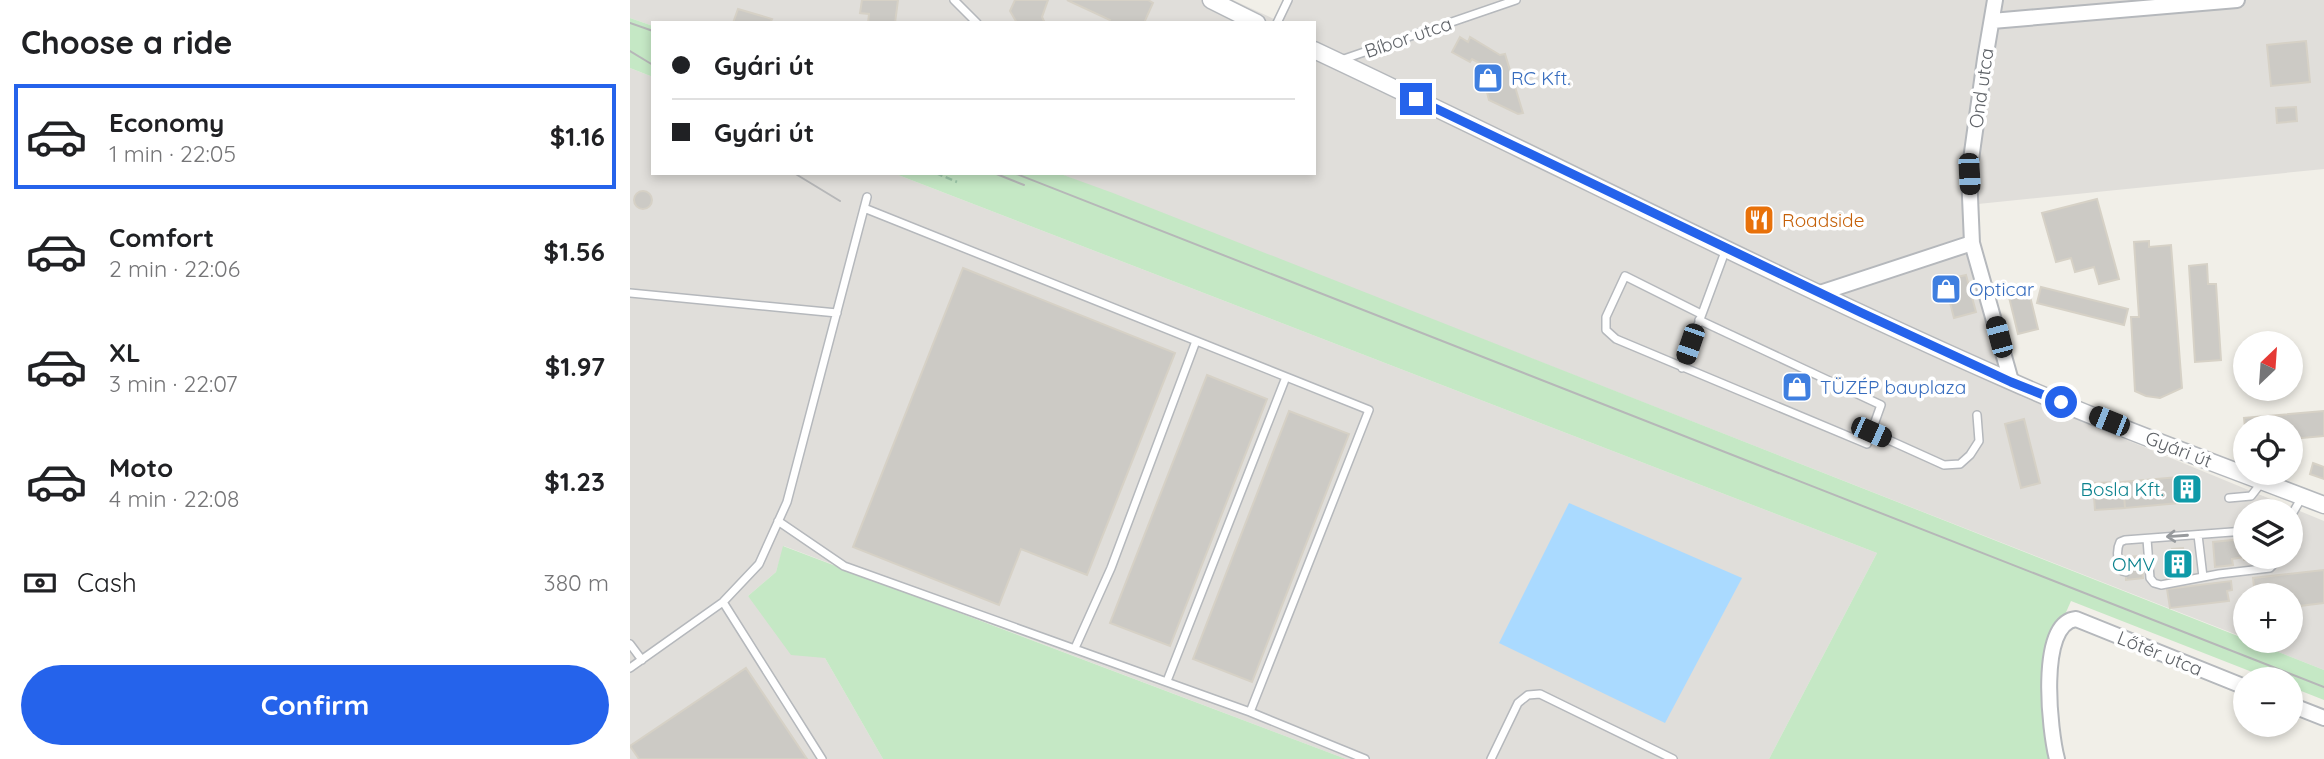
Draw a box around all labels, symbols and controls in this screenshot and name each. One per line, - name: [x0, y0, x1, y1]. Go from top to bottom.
- street label: Bíbor utca: [1361, 11, 1455, 63]
- text: Choose a ride: [21, 22, 233, 62]
- street label: Ond utca: [1963, 46, 1999, 130]
- text: Gyári út: [714, 49, 814, 82]
- shop icon: RC Kft.: [1471, 61, 1505, 95]
- place label: RC Kft.: [1511, 66, 1571, 90]
- route end: [1400, 83, 1432, 115]
- icon: car: [25, 105, 88, 168]
- text: Economy: [109, 106, 224, 139]
- text: Gyári út: [714, 116, 814, 149]
- text: $1.16: [550, 120, 605, 153]
- text: 1 min · 22:05: [109, 139, 236, 168]
- car: [1958, 152, 1981, 196]
- restaurant icon: Roadside: [1742, 203, 1776, 237]
- place label: Roadside: [1782, 208, 1864, 232]
- icon: car: [25, 220, 88, 283]
- text: Comfort: [109, 221, 214, 254]
- text: $1.56: [544, 235, 605, 268]
- text: 2 min · 22:06: [109, 254, 240, 283]
- shop icon: Opticar: [1929, 272, 1963, 306]
- place label: Opticar: [1969, 277, 2035, 301]
- car: [1984, 314, 2015, 360]
- car: [1674, 321, 1707, 367]
- north arrow: [2233, 331, 2303, 401]
- map controls: [2233, 331, 2303, 737]
- icon: car: [25, 335, 88, 398]
- text: XL: [109, 336, 141, 369]
- text: $1.97: [545, 350, 605, 383]
- text: 3 min · 22:07: [109, 369, 238, 398]
- shop icon: TÜZÉP bauplaza: [1780, 370, 1814, 404]
- place label: TÜZÉP bauplaza: [1820, 375, 1966, 399]
- route start: [2045, 386, 2077, 418]
- car: [2086, 403, 2133, 439]
- car: [1848, 414, 1895, 450]
- button: locate: [2233, 415, 2303, 485]
- street label: Gyári út: [2142, 425, 2216, 473]
- icon: car: [25, 450, 88, 513]
- text: Moto: [109, 451, 173, 484]
- text: $1.23: [544, 465, 605, 498]
- building icon: Bosla Kft.: [2170, 472, 2204, 506]
- place label: Bosla Kft.: [2081, 477, 2164, 501]
- text: 4 min · 22:08: [109, 484, 240, 513]
- button: layers: [2233, 499, 2303, 569]
- one-way arrow: [2166, 530, 2189, 543]
- building icon: OMV: [2161, 547, 2195, 581]
- place label: OMV: [2112, 552, 2155, 576]
- icon: cash: [21, 564, 59, 602]
- text: Cash: [77, 566, 137, 599]
- text: 380 m: [544, 568, 609, 597]
- button: +: [2233, 583, 2303, 653]
- street label: Lőtér utca: [2114, 625, 2206, 681]
- button: Confirm: [21, 665, 609, 745]
- button: −: [2233, 667, 2303, 737]

